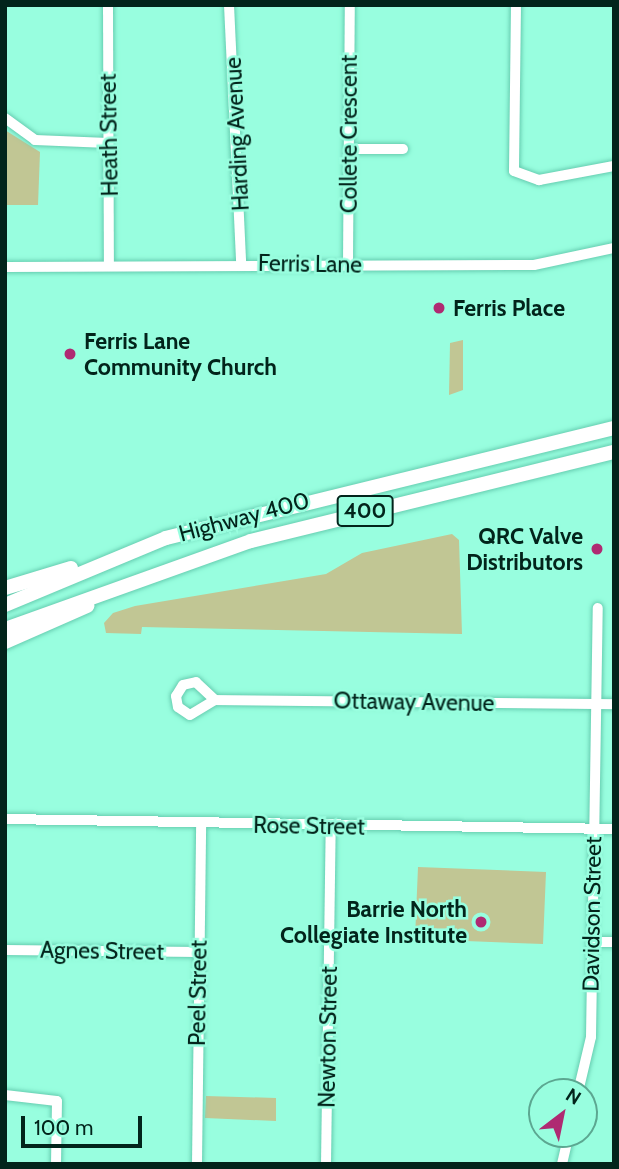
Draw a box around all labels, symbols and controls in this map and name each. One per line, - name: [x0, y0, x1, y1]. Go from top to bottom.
- street label: Collete Crescent: [335, 55, 363, 213]
- street label: Harding Avenue: [219, 56, 255, 212]
- street label: Heath Street: [94, 73, 124, 197]
- street label: Ferris Lane: [258, 249, 362, 279]
- place label: Ferris Place: [453, 294, 565, 322]
- marker: Ferris Place: [431, 300, 447, 316]
- place label: Ferris Lane Community Church: [84, 327, 277, 381]
- marker: Ferris Lane Community Church: [62, 346, 78, 362]
- street label: Highway 400: [176, 486, 312, 548]
- road number: 400: [335, 494, 395, 528]
- place label: QRC Valve Distributors: [466, 522, 583, 576]
- marker: QRC Valve Distributors: [589, 541, 605, 557]
- street label: Ottaway Avenue: [333, 687, 495, 717]
- street label: Rose Street: [253, 811, 365, 841]
- street label: Davidson Street: [577, 836, 607, 992]
- place label: Barrie North Collegiate Institute: [280, 895, 467, 949]
- marker: Barrie North Collegiate Institute: [473, 914, 489, 930]
- street label: Agnes Street: [40, 936, 164, 966]
- street label: Peel Street: [183, 940, 213, 1046]
- street label: Newton Street: [313, 966, 343, 1108]
- north arrow: [528, 1078, 598, 1148]
- text: N: [562, 1083, 585, 1110]
- scale bar: [24, 1102, 145, 1146]
- text: 100 m: [34, 1115, 93, 1140]

